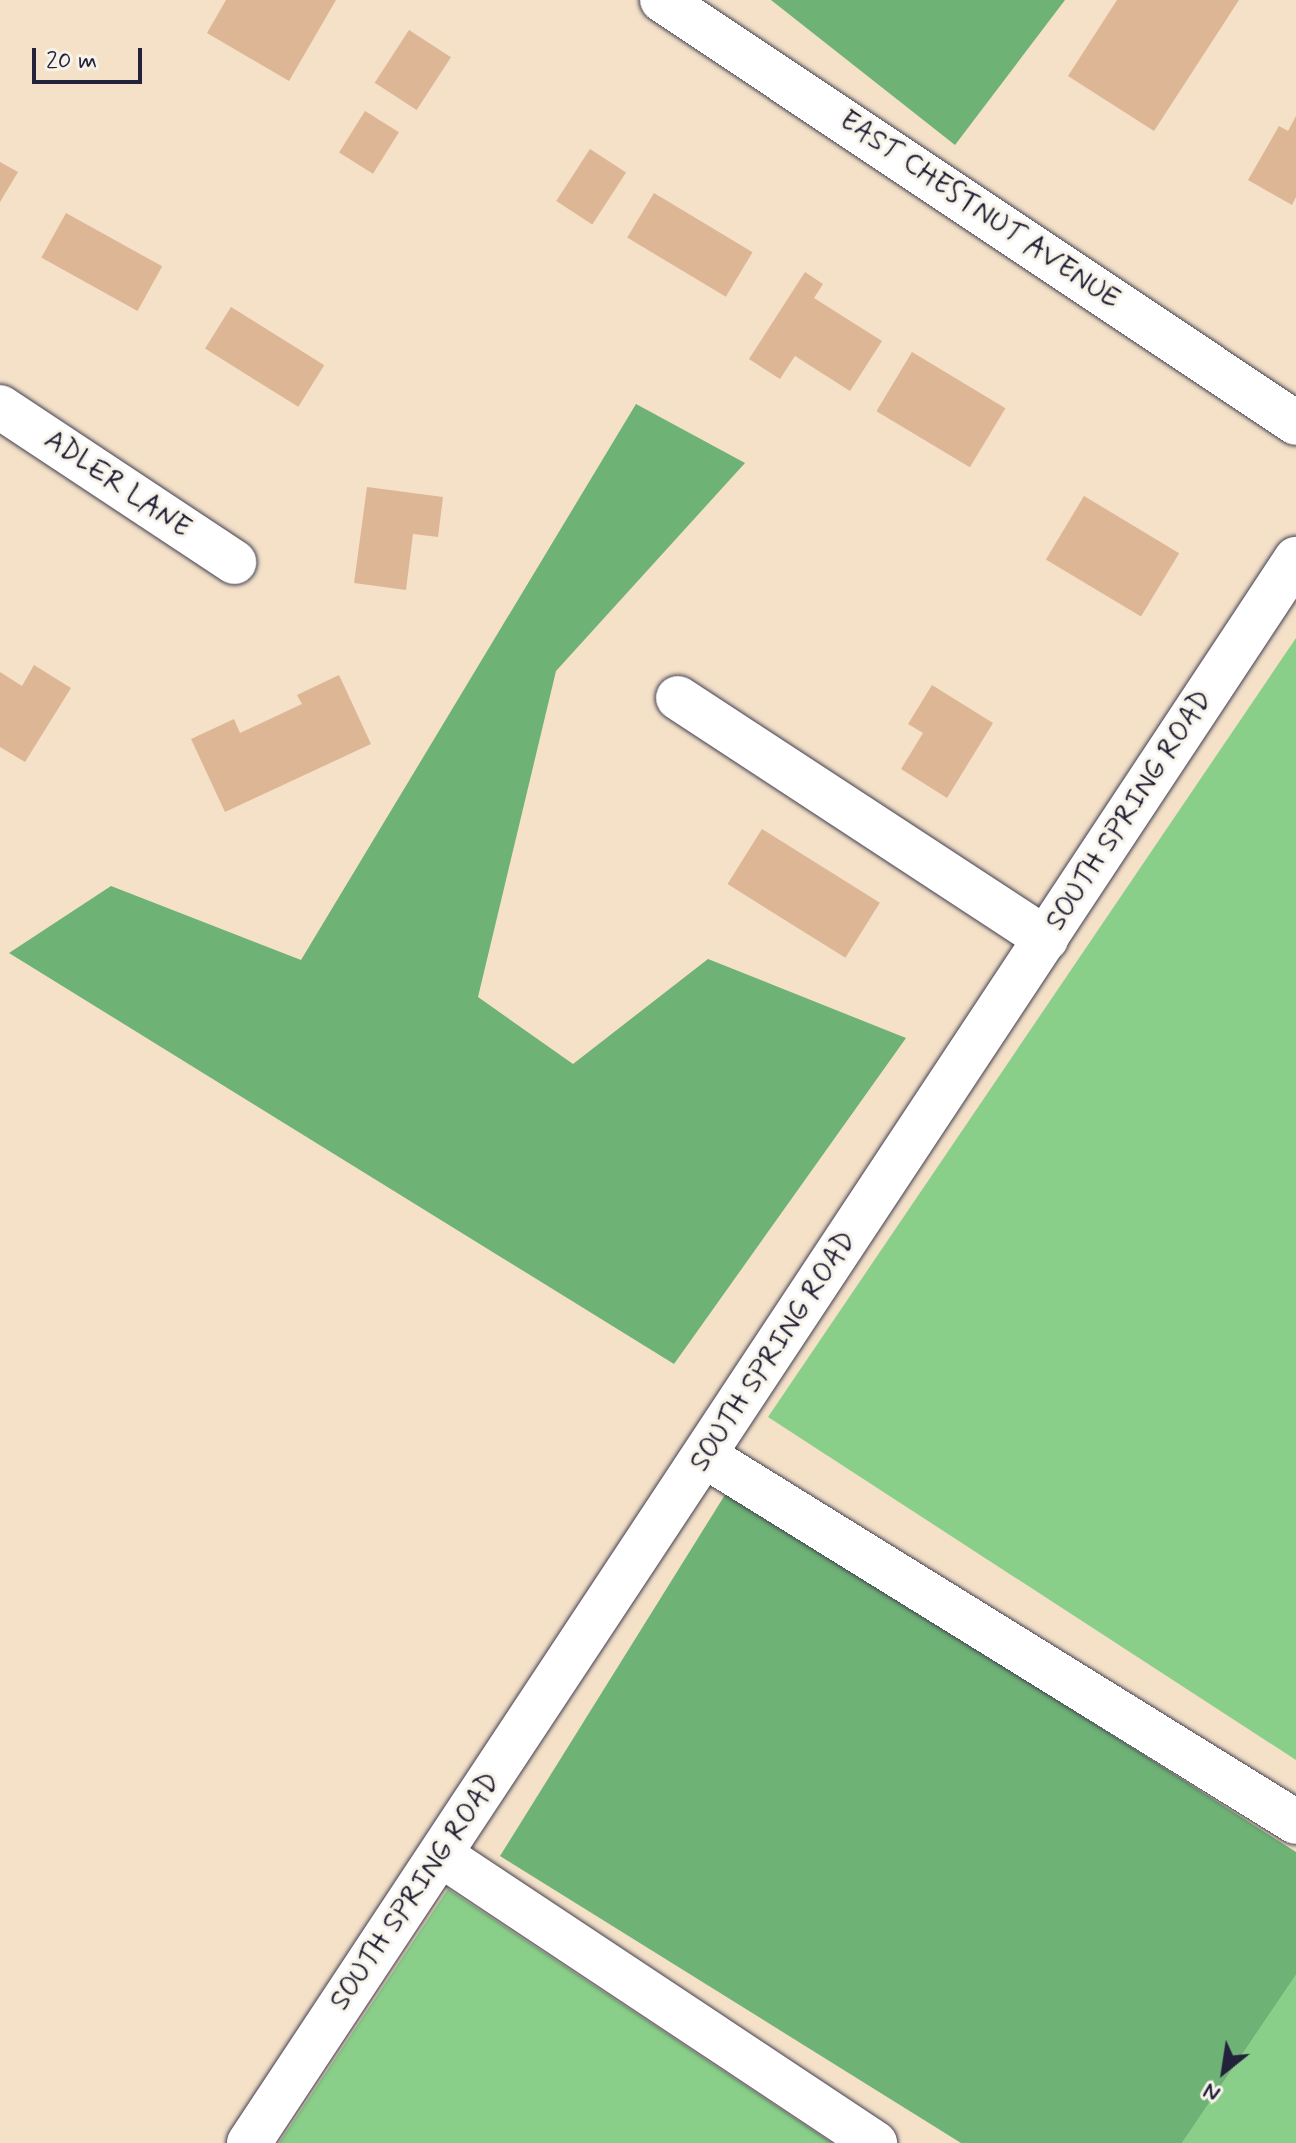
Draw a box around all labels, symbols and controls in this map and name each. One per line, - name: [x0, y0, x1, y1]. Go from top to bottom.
- scale bar: [36, 32, 146, 82]
- text: 20 m: [46, 46, 97, 77]
- street label: EAST CHESTNUT AVENUE: [832, 104, 1126, 318]
- street label: ADLER LANE: [36, 423, 198, 547]
- street label: SOUTH SPRING ROAD: [1041, 686, 1219, 936]
- street label: SOUTH SPRING ROAD: [685, 1227, 863, 1477]
- street label: SOUTH SPRING ROAD: [325, 1768, 507, 2016]
- north arrow: [1184, 2031, 1264, 2111]
- text: N: [1199, 2076, 1225, 2108]

